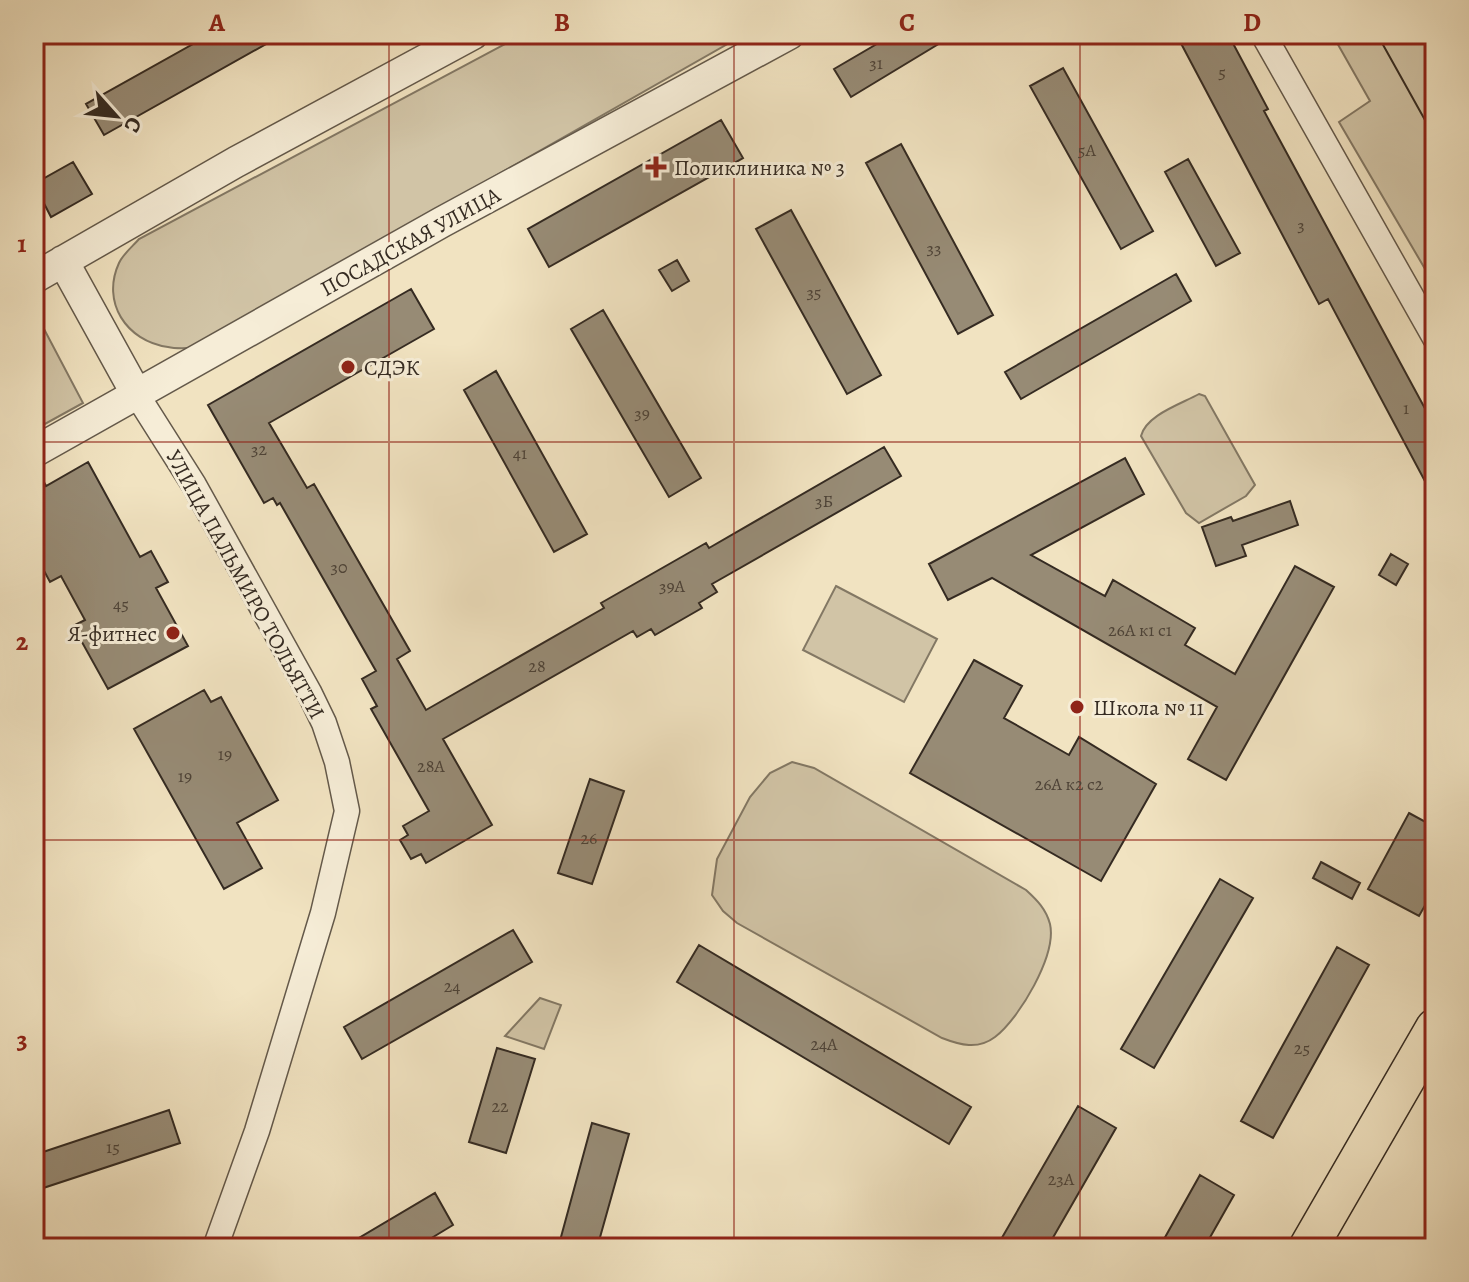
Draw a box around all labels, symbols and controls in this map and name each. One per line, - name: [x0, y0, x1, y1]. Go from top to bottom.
- text: A: [208, 5, 226, 40]
- text: B: [554, 5, 570, 40]
- text: C: [899, 5, 915, 40]
- text: D: [1243, 5, 1261, 40]
- house number: 31: [869, 51, 883, 75]
- house number: 5: [1218, 60, 1226, 84]
- north arrow: [76, 76, 156, 156]
- text: С: [116, 112, 149, 137]
- house number: 5А: [1078, 138, 1097, 162]
- place label: Поликлиника № 3: [674, 153, 845, 183]
- marker: Поликлиника № 3: [645, 156, 667, 178]
- street label: ПОСАДСКАЯ УЛИЦА: [315, 179, 507, 304]
- house number: 3: [1297, 213, 1305, 237]
- text: 1: [17, 226, 27, 261]
- house number: 33: [927, 236, 941, 260]
- house number: 35: [806, 280, 822, 304]
- place label: СДЭК: [364, 353, 419, 383]
- marker: СДЭК: [339, 358, 357, 376]
- house number: 1: [1403, 396, 1409, 420]
- house number: 39: [634, 401, 650, 425]
- house number: 32: [251, 437, 267, 461]
- house number: 41: [513, 441, 527, 465]
- street label: УЛИЦА ПАЛЬМИРО ТОЛЬЯТТИ: [158, 444, 332, 725]
- house number: 3Б: [815, 489, 833, 513]
- house number: 30: [330, 555, 348, 579]
- house number: 39А: [659, 574, 686, 598]
- house number: 45: [113, 592, 129, 616]
- house number: 26А к1 с1: [1108, 618, 1172, 642]
- place label: Я-фитнес: [67, 619, 157, 649]
- text: 2: [16, 624, 29, 659]
- marker: Я-фитнес: [164, 624, 182, 642]
- house number: 28: [528, 654, 546, 678]
- place label: Школа № 11: [1093, 693, 1204, 723]
- marker: Школа № 11: [1068, 698, 1086, 716]
- house number: 19: [218, 742, 232, 766]
- house number: 28А: [417, 754, 445, 778]
- house number: 19: [178, 764, 192, 788]
- house number: 26А к2 с2: [1035, 772, 1104, 796]
- house number: 26: [581, 826, 597, 850]
- house number: 24: [444, 974, 460, 998]
- text: 3: [16, 1022, 28, 1057]
- house number: 24А: [810, 1032, 838, 1056]
- house number: 25: [1294, 1036, 1310, 1060]
- house number: 22: [491, 1094, 509, 1118]
- house number: 15: [106, 1135, 120, 1159]
- house number: 23А: [1048, 1167, 1075, 1191]

